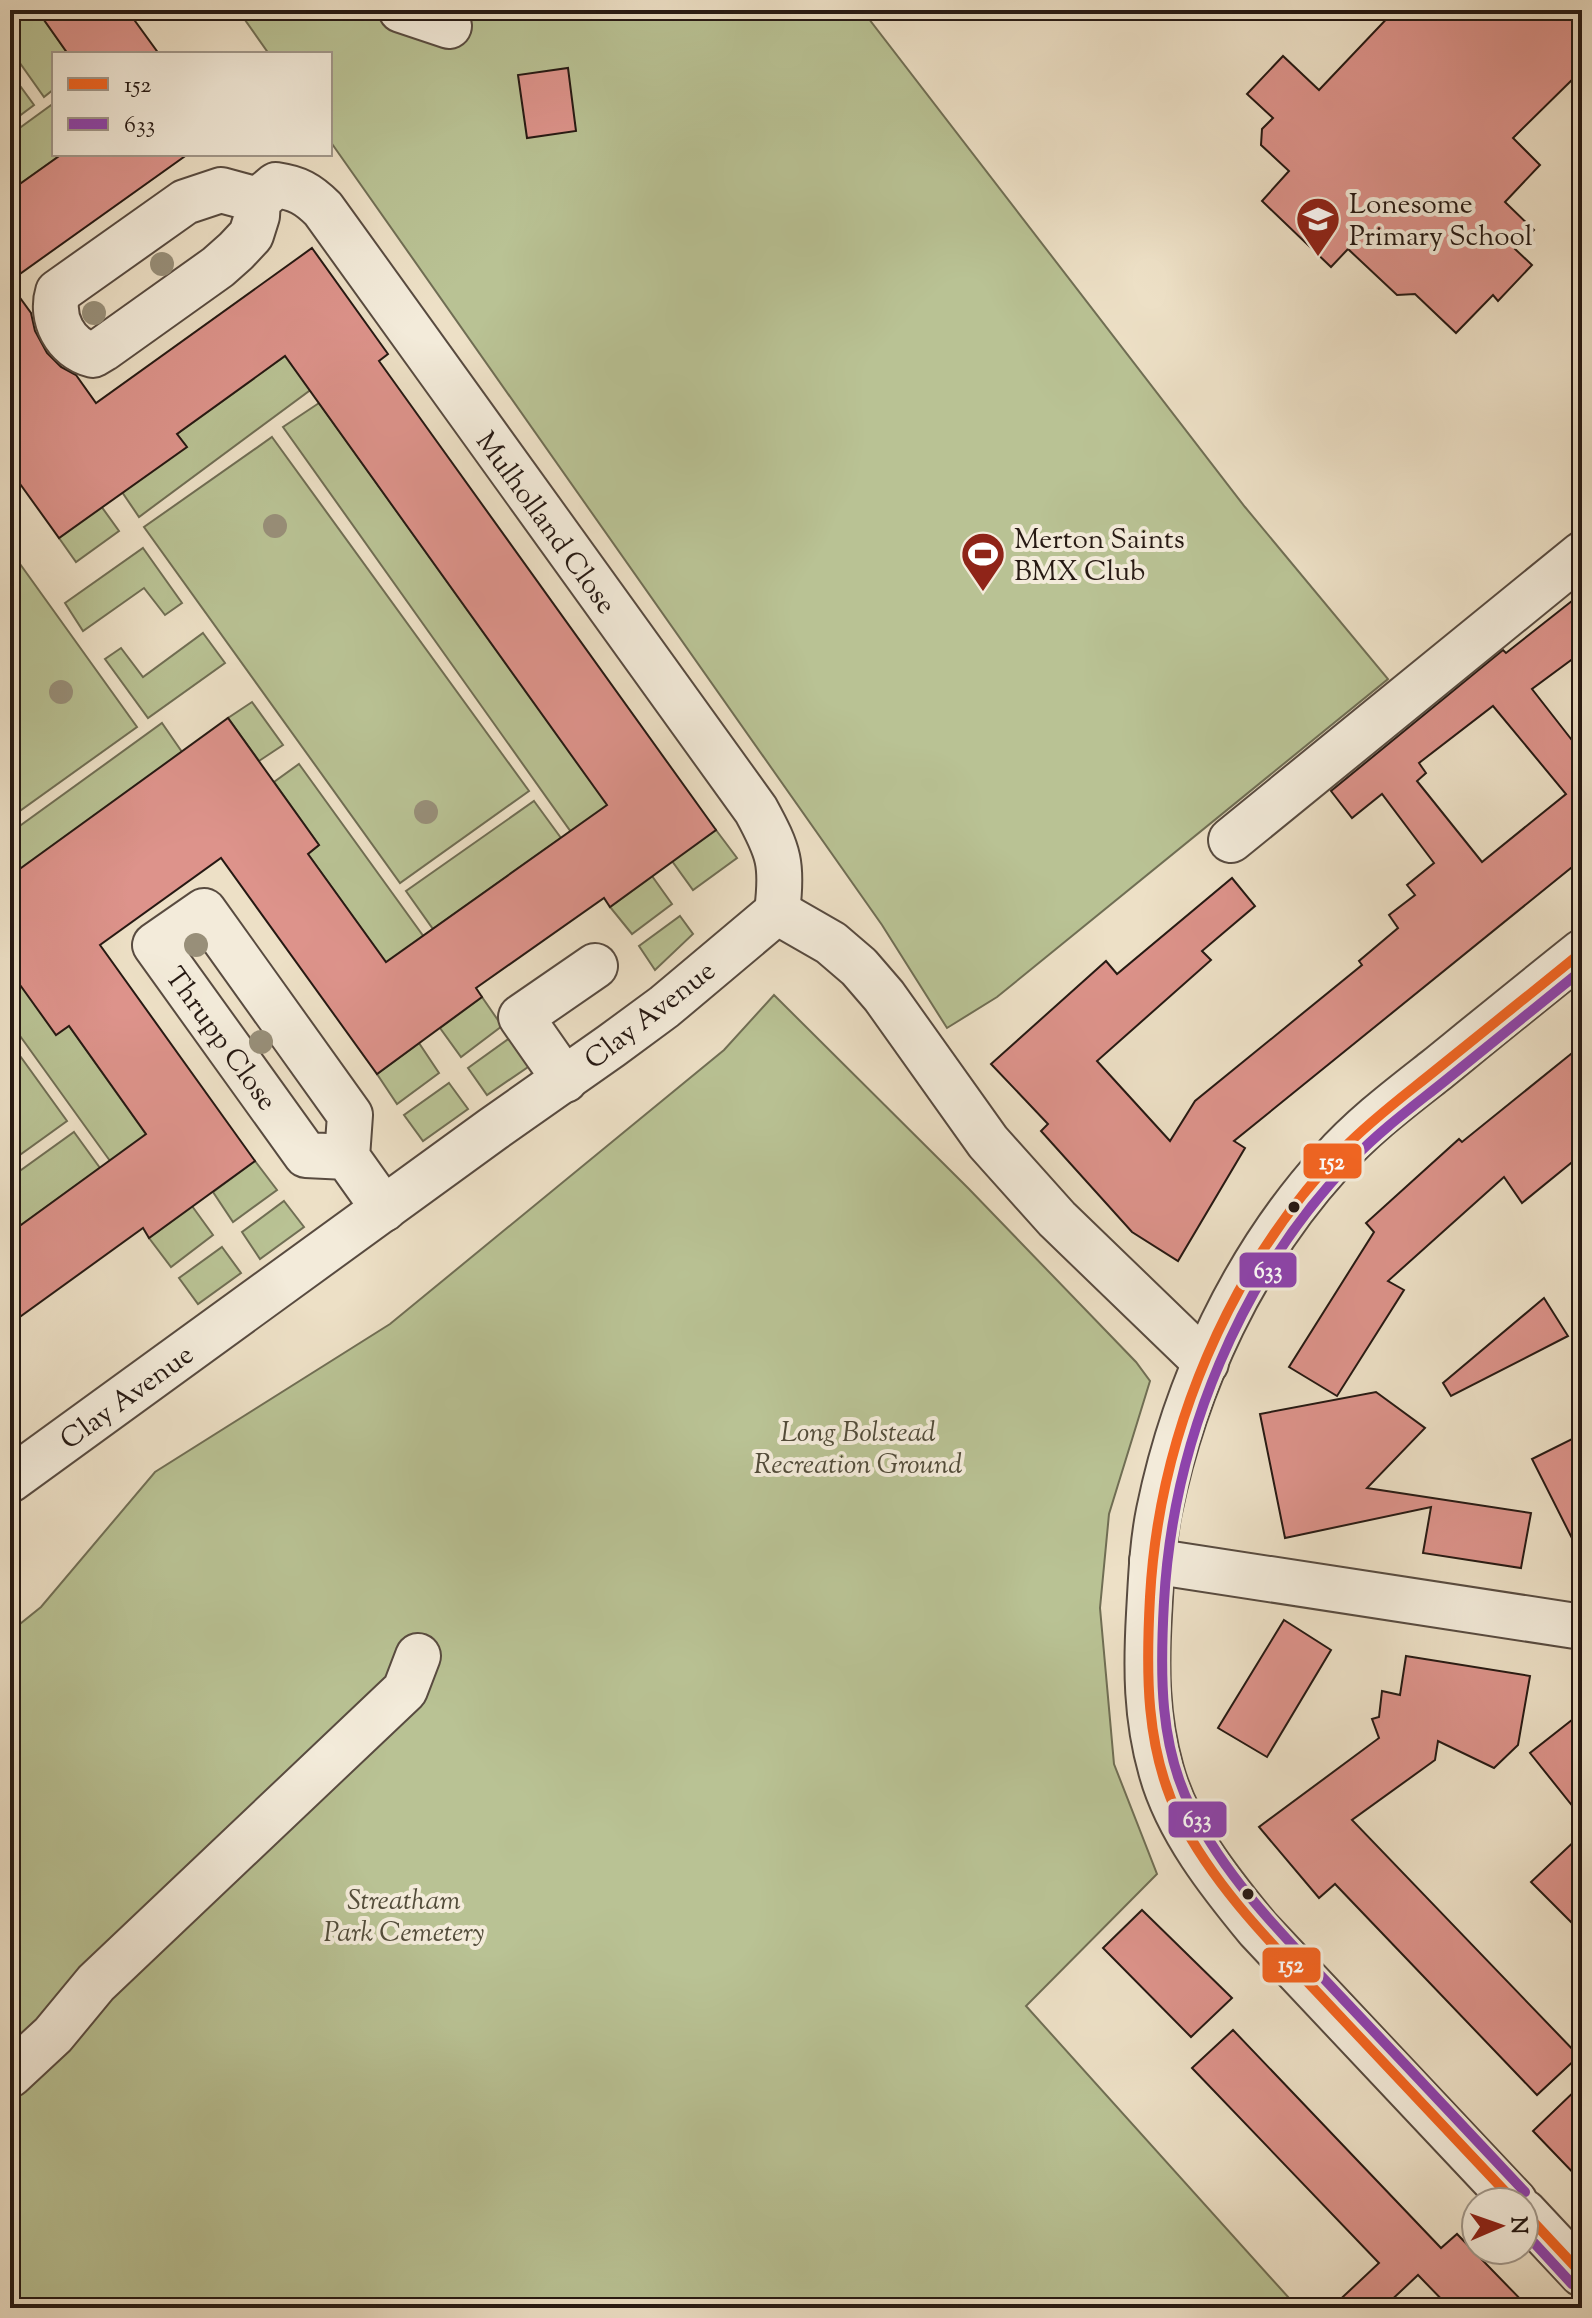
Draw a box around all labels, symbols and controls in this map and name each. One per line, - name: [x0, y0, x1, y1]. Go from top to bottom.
- legend: [52, 52, 332, 156]
- text: 152: [124, 69, 152, 103]
- text: 633: [124, 109, 155, 143]
- place label: Lonesome Primary School: [1349, 186, 1533, 258]
- school or university icon: Lonesome Primary School: [1294, 195, 1342, 258]
- street label: Mulholland Close: [465, 424, 624, 623]
- place label: Merton Saints BMX Club: [1014, 521, 1185, 593]
- sports icon: Merton Saints BMX Club: [959, 530, 1007, 593]
- street label: Clay Avenue: [577, 952, 725, 1080]
- street label: Thrupp Close: [154, 960, 285, 1120]
- line badge: 152: [1302, 1142, 1363, 1180]
- text: 152: [1319, 1148, 1345, 1180]
- unlabelled marker: [1286, 1199, 1302, 1215]
- line badge: 633: [1238, 1251, 1298, 1289]
- text: 633: [1254, 1257, 1282, 1289]
- street label: Clay Avenue: [53, 1336, 203, 1461]
- park label: Long Bolstead Recreation Ground: [754, 1414, 962, 1486]
- line badge: 633: [1167, 1800, 1228, 1839]
- text: 633: [1183, 1806, 1211, 1838]
- park label: Streatham Park Cemetery: [324, 1882, 484, 1954]
- unlabelled marker: [1240, 1886, 1256, 1902]
- line badge: 152: [1261, 1946, 1322, 1984]
- text: 152: [1278, 1951, 1304, 1983]
- north arrow: [1460, 2186, 1540, 2266]
- text: N: [1501, 2216, 1533, 2235]

